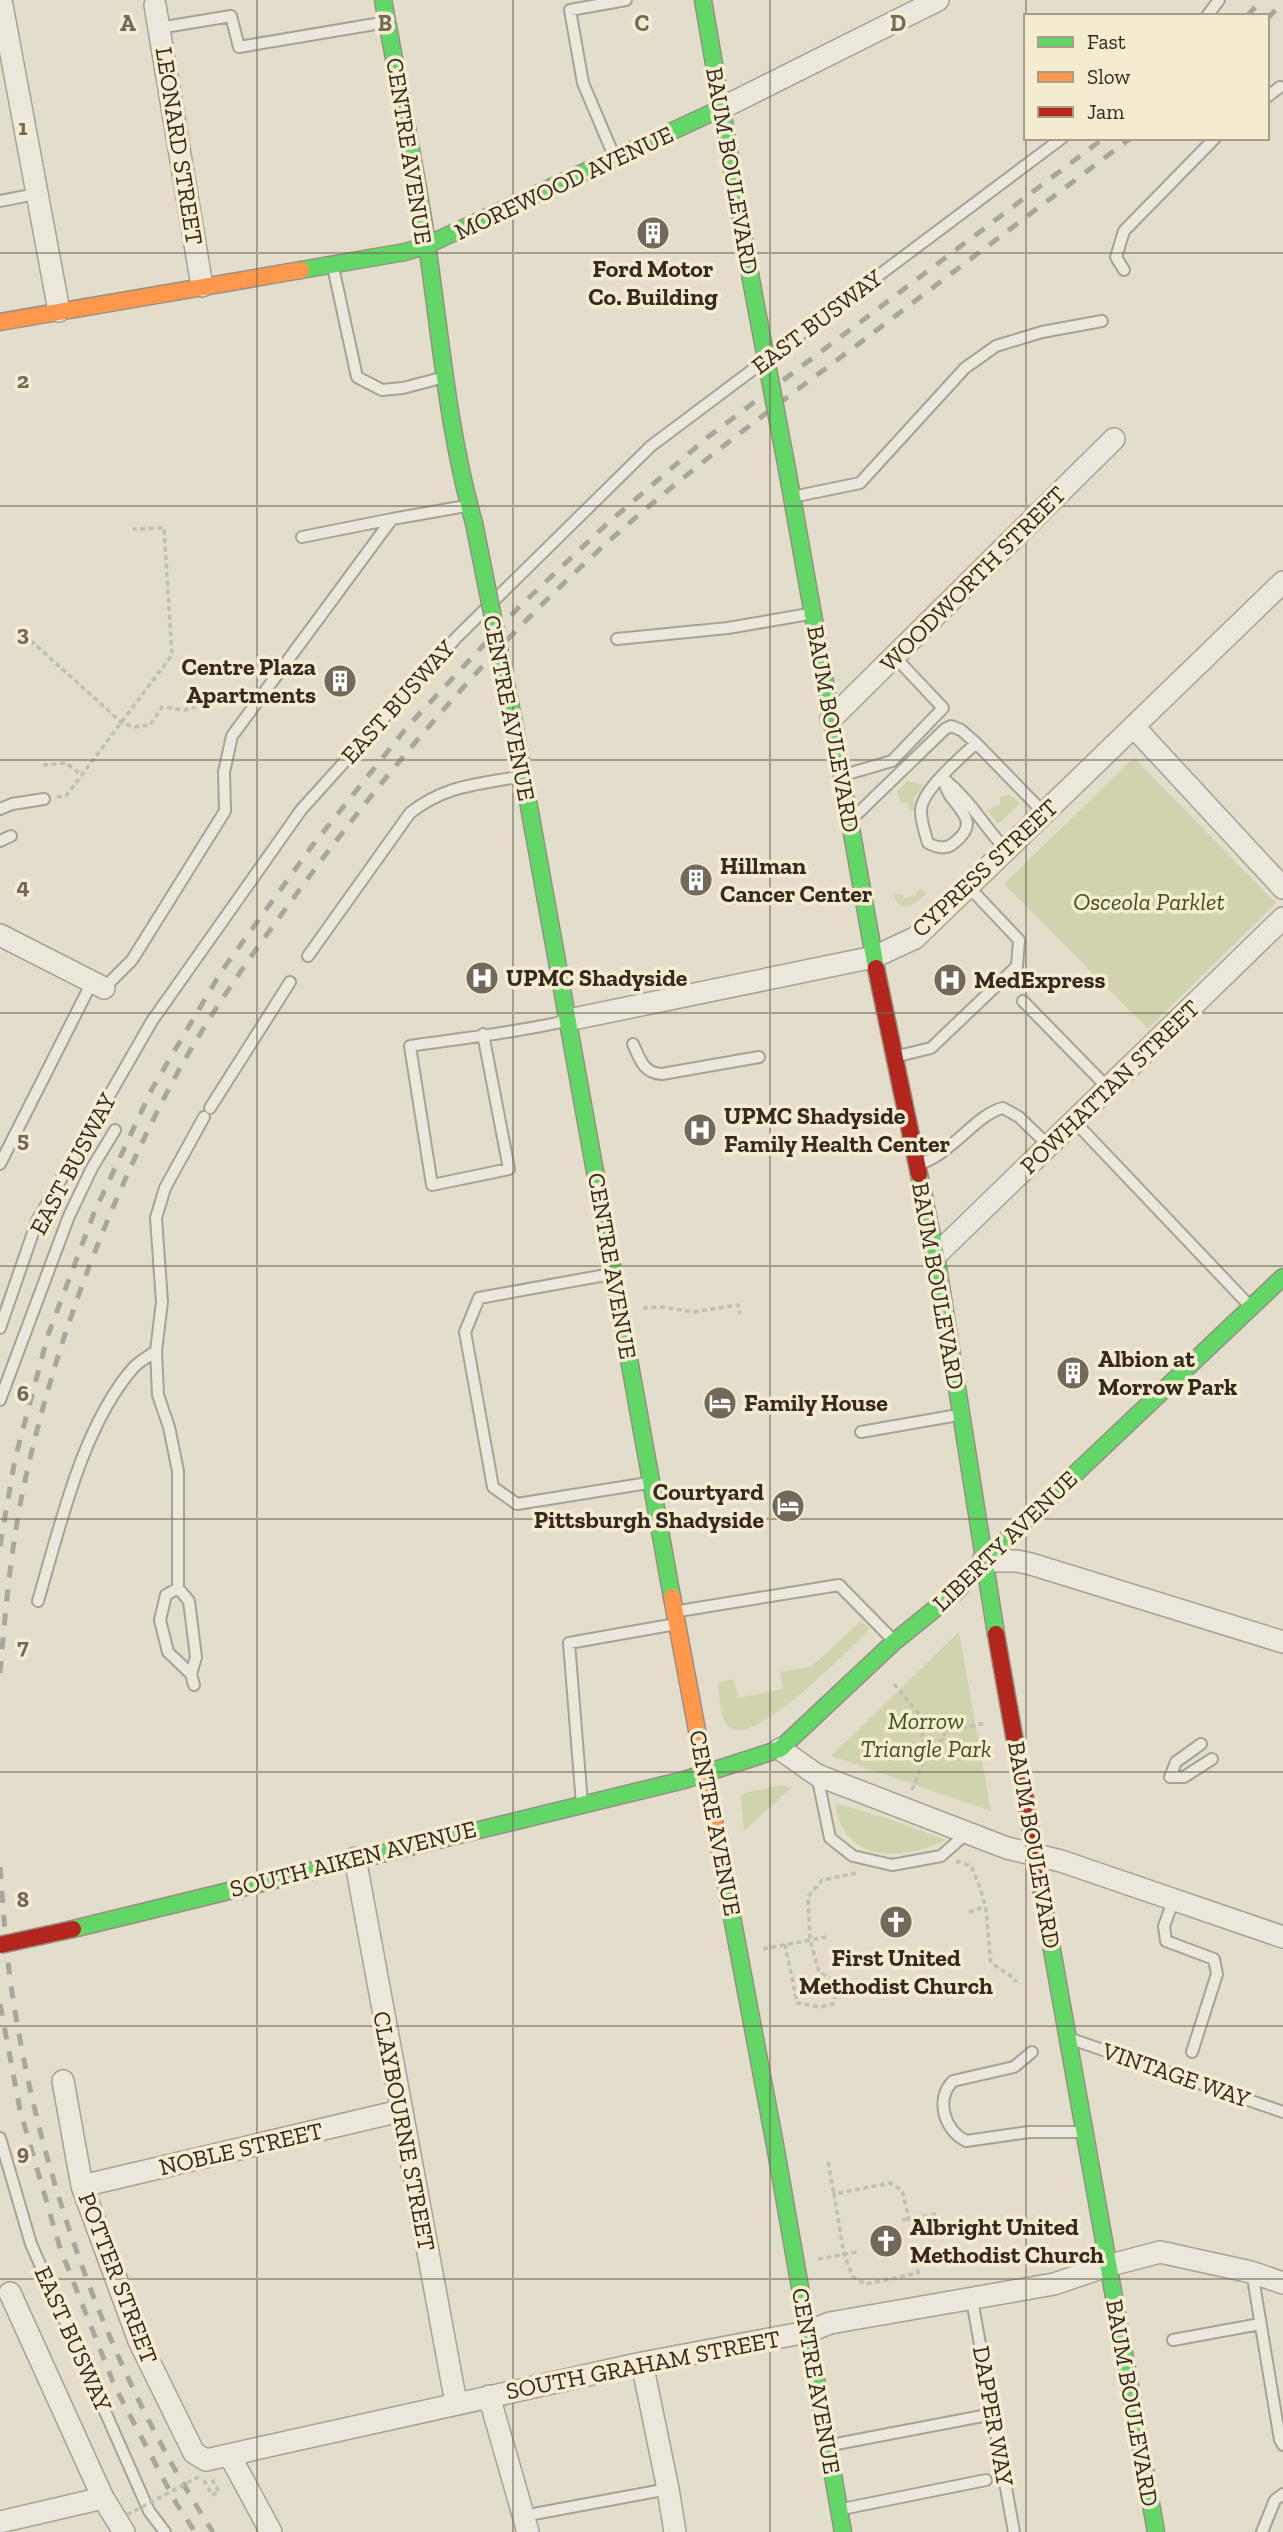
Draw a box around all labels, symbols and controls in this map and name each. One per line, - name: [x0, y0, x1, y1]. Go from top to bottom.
- text: A: [120, 9, 136, 37]
- text: B: [378, 9, 392, 37]
- text: C: [635, 9, 649, 37]
- text: D: [890, 9, 906, 37]
- legend: [1024, 14, 1269, 140]
- text: Fast: [1087, 29, 1126, 54]
- street label: LEONARD STREET: [150, 45, 209, 247]
- street label: CENTRE AVENUE: [380, 56, 439, 246]
- text: Slow: [1087, 64, 1130, 89]
- street label: BAUM BOULEVARD: [700, 65, 765, 277]
- text: Jam: [1087, 99, 1124, 124]
- text: 1: [18, 113, 28, 141]
- street label: MOREWOOD AVENUE: [450, 119, 678, 246]
- building icon: Ford Motor Co. Building: [634, 214, 672, 252]
- place label: Ford Motor Co. Building: [588, 254, 718, 311]
- street label: EAST BUSWAY: [746, 263, 888, 380]
- text: 2: [17, 366, 29, 394]
- street label: WOODWORTH STREET: [874, 480, 1072, 678]
- street label: CENTRE AVENUE: [477, 613, 542, 803]
- text: 3: [17, 619, 29, 647]
- street label: BAUM BOULEVARD: [801, 623, 866, 835]
- street label: EAST BUSWAY: [335, 634, 461, 769]
- place label: Centre Plaza Apartments: [182, 652, 316, 709]
- building icon: Centre Plaza Apartments: [321, 662, 359, 700]
- street label: CYPRESS STREET: [906, 792, 1064, 943]
- place label: Hillman Cancer Center: [720, 851, 873, 908]
- building icon: Hillman Cancer Center: [677, 861, 715, 899]
- text: 4: [16, 872, 30, 900]
- park label: Osceola Parklet: [1073, 887, 1225, 916]
- hospital icon: UPMC Shadyside: [463, 959, 501, 997]
- hospital icon: MedExpress: [931, 961, 969, 999]
- place label: UPMC Shadyside: [506, 963, 688, 992]
- place label: MedExpress: [974, 965, 1105, 994]
- street label: POWHATTAN STREET: [1014, 993, 1206, 1180]
- street label: EAST BUSWAY: [23, 1088, 122, 1239]
- place label: UPMC Shadyside Family Health Center: [724, 1101, 951, 1158]
- hospital icon: UPMC Shadyside Family Health Center: [681, 1111, 719, 1149]
- text: 5: [17, 1125, 29, 1153]
- street label: CENTRE AVENUE: [582, 1171, 643, 1361]
- street label: BAUM BOULEVARD: [906, 1180, 971, 1392]
- place label: Albion at Morrow Park: [1098, 1344, 1237, 1401]
- building icon: Albion at Morrow Park: [1054, 1354, 1092, 1392]
- text: 6: [17, 1379, 29, 1407]
- hotel icon: Family House: [701, 1384, 739, 1422]
- place label: Family House: [744, 1388, 888, 1417]
- street label: LIBERTY AVENUE: [926, 1464, 1083, 1617]
- place label: Courtyard Pittsburgh Shadyside: [534, 1477, 764, 1534]
- hotel icon: Courtyard Pittsburgh Shadyside: [769, 1487, 807, 1525]
- text: 7: [17, 1632, 29, 1660]
- park label: Morrow Triangle Park: [860, 1706, 992, 1763]
- street label: CENTRE AVENUE: [683, 1728, 748, 1918]
- street label: BAUM BOULEVARD: [1002, 1739, 1067, 1951]
- street label: SOUTH AIKEN AVENUE: [227, 1814, 479, 1903]
- text: 8: [17, 1885, 29, 1913]
- church icon: First United Methodist Church: [877, 1903, 915, 1941]
- place label: First United Methodist Church: [799, 1943, 993, 2000]
- street label: CLAYBOURNE STREET: [367, 2009, 442, 2253]
- street label: VINTAGE WAY: [1098, 2035, 1254, 2113]
- street label: NOBLE STREET: [156, 2116, 326, 2181]
- text: 9: [17, 2138, 29, 2166]
- street label: POTTER STREET: [73, 2188, 164, 2368]
- place label: Albright United Methodist Church: [910, 2212, 1104, 2269]
- church icon: Albright United Methodist Church: [867, 2222, 905, 2260]
- street label: EAST BUSWAY: [28, 2262, 119, 2416]
- street label: CENTRE AVENUE: [786, 2286, 847, 2476]
- street label: BAUM BOULEVARD: [1100, 2297, 1165, 2509]
- street label: SOUTH GRAHAM STREET: [503, 2324, 783, 2405]
- street label: DAPPER WAY: [967, 2343, 1020, 2489]

